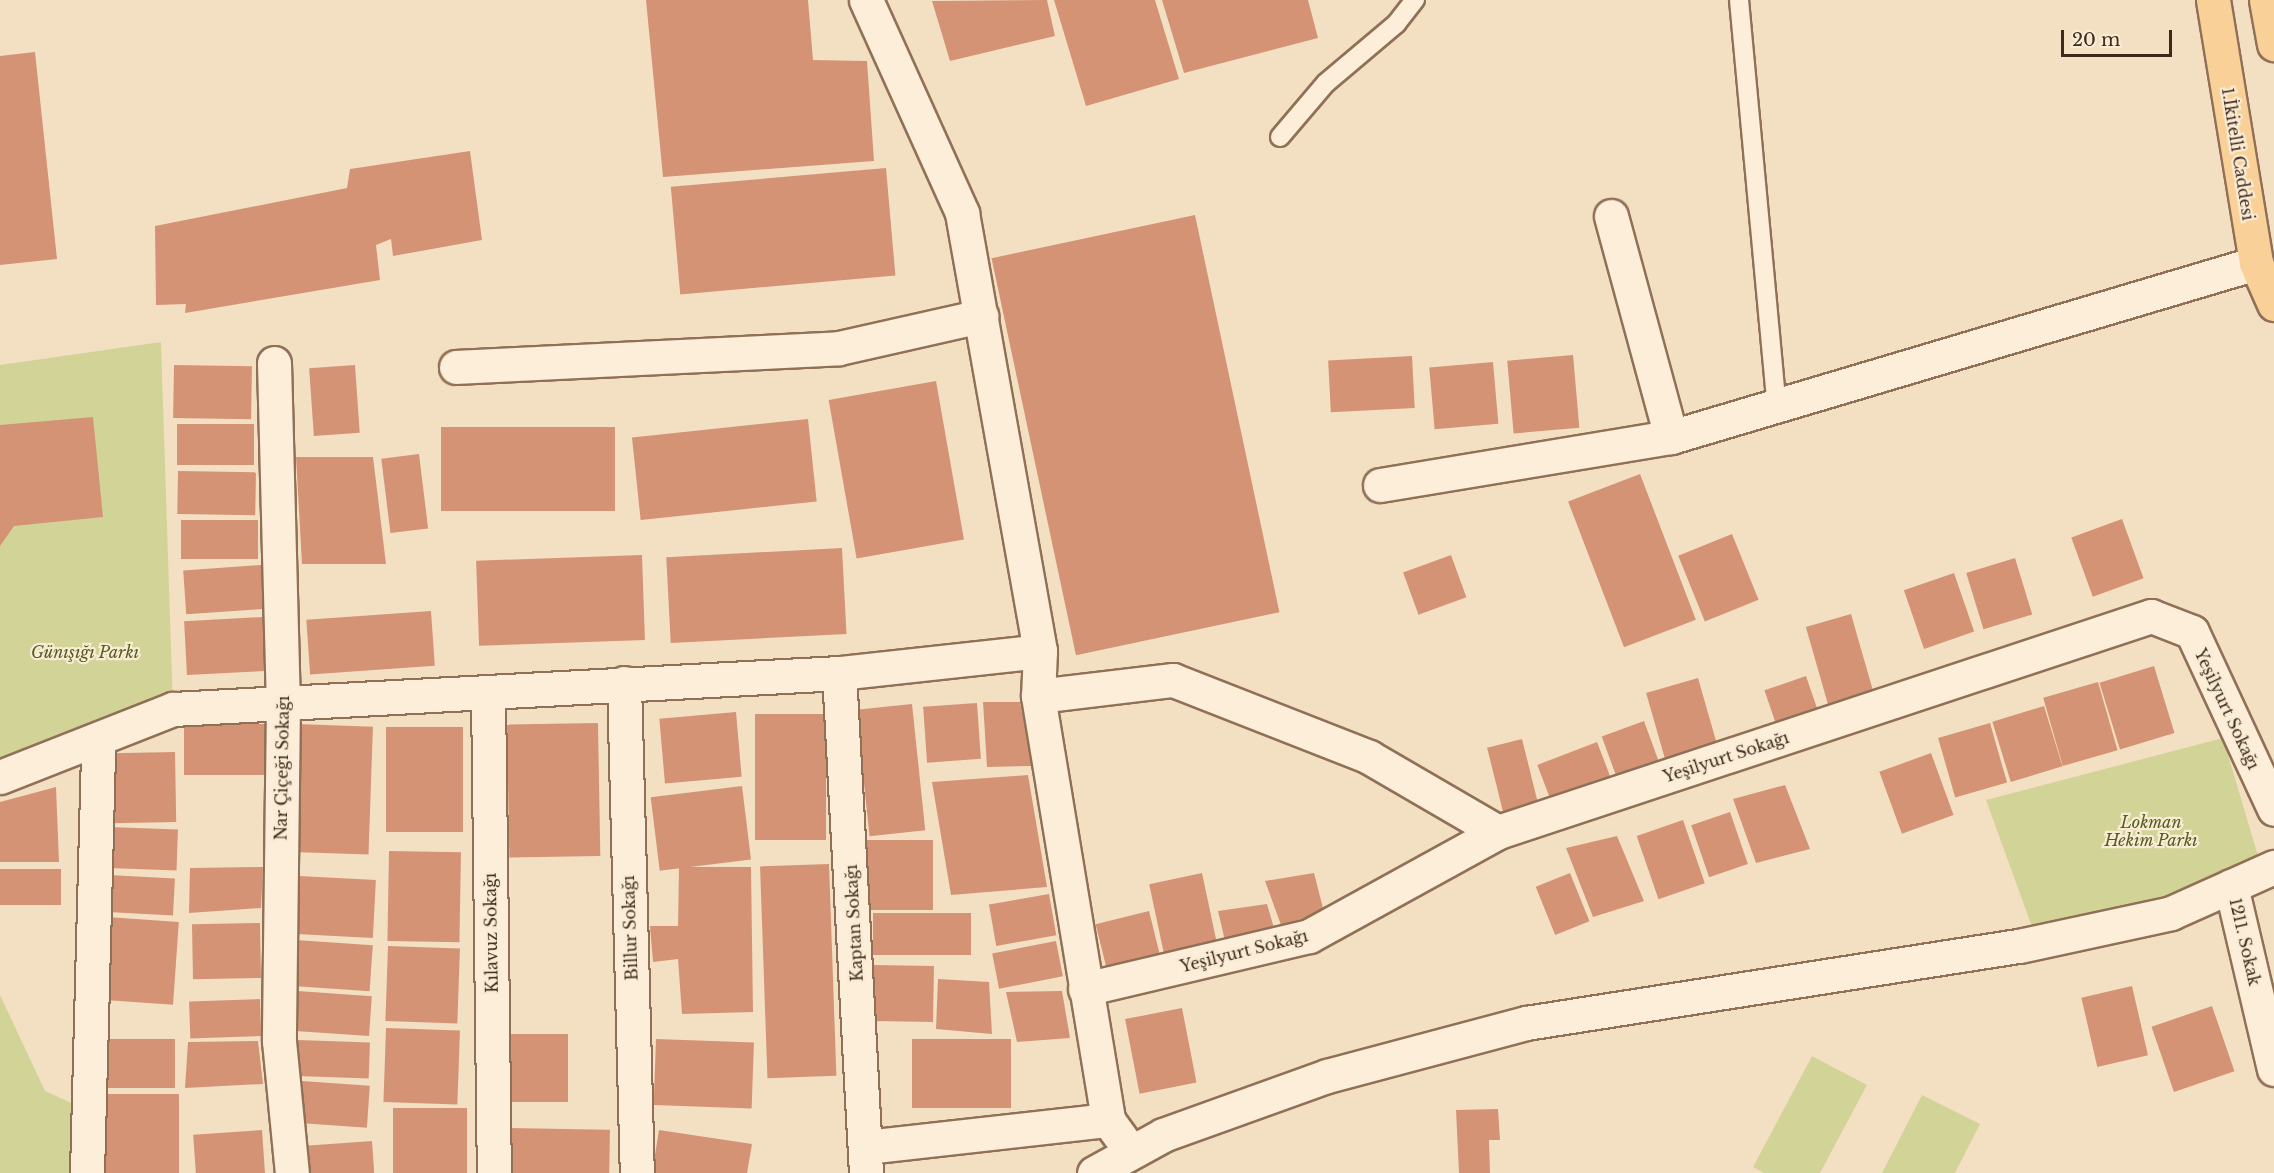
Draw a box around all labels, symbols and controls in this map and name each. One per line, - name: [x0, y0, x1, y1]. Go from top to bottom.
- scale bar: [2064, 18, 2175, 56]
- text: 20 m: [2072, 29, 2120, 51]
- street label: 1.İkitelli Caddesi: [2218, 86, 2258, 222]
- park label: Günışığı Parkı: [31, 642, 139, 662]
- street label: Yeşilyurt Sokağı: [2191, 646, 2263, 772]
- street label: Nar Çiçeği Sokağı: [271, 695, 293, 841]
- street label: Yeşilyurt Sokağı: [1661, 728, 1791, 786]
- park label: Lokman Hekim Parkı: [2104, 812, 2198, 850]
- street label: Kaptan Sokağı: [841, 864, 867, 982]
- street label: Kılavuz Sokağı: [480, 873, 502, 993]
- street label: Billur Sokağı: [619, 875, 641, 981]
- street label: 1211. Sokak: [2226, 896, 2264, 988]
- street label: Yeşilyurt Sokağı: [1178, 926, 1310, 976]

